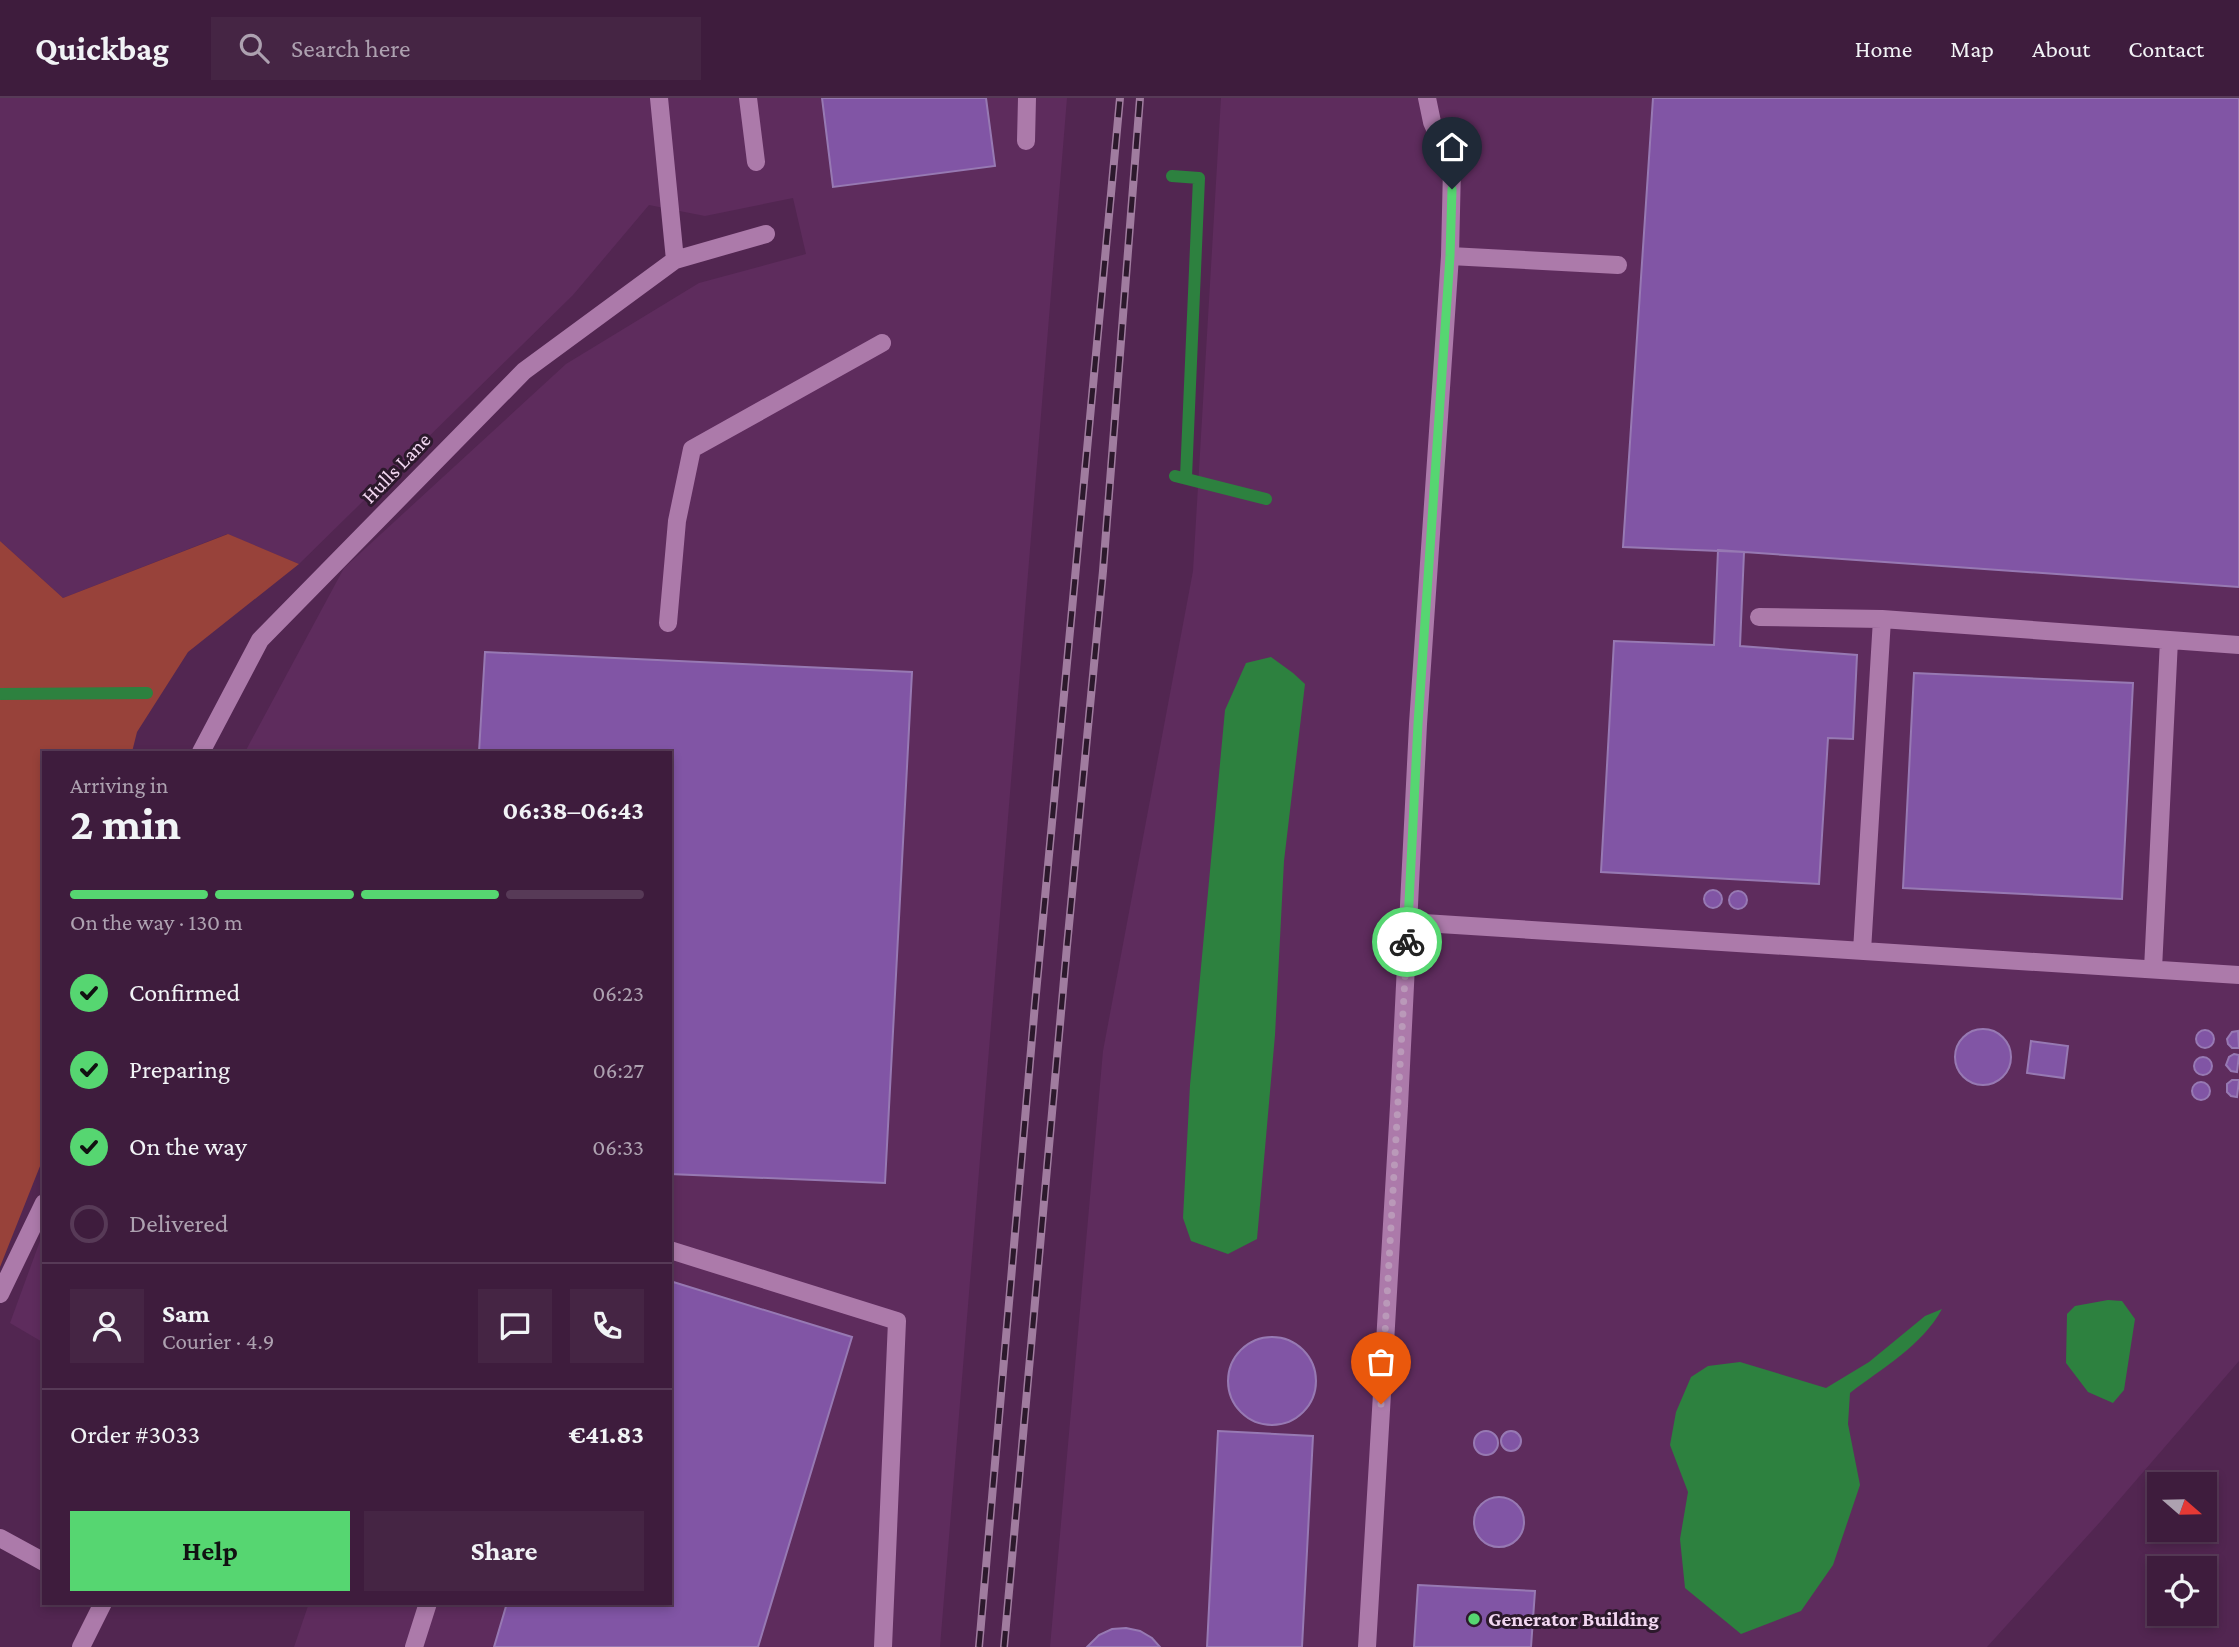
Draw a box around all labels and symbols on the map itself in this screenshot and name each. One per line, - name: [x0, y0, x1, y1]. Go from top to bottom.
- pin: [1422, 117, 1482, 189]
- street label: Hulls Lane: [357, 428, 435, 508]
- courier: [1372, 907, 1442, 977]
- pin: [1351, 1332, 1411, 1404]
- north arrow: [2147, 1472, 2217, 1542]
- place label: Generator Building: [1488, 1607, 1659, 1631]
- marker: Generator Building: [1466, 1611, 1482, 1627]

